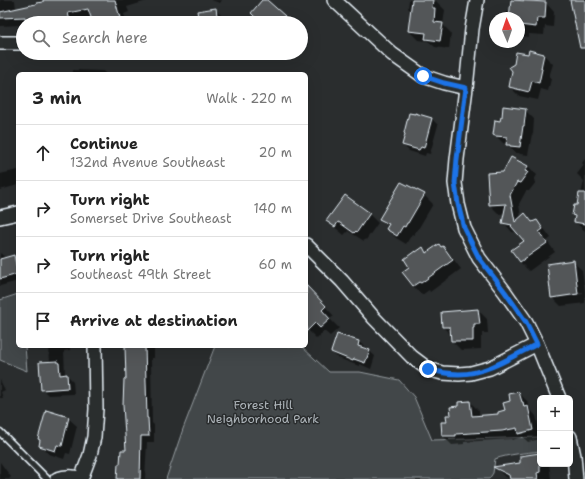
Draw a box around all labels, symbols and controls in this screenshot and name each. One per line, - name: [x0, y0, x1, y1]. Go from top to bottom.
- north arrow: [489, 12, 525, 48]
- search box: [16, 16, 308, 60]
- icon: search: [30, 27, 52, 49]
- text: Search here: [62, 28, 148, 48]
- route start: [414, 67, 432, 85]
- text: 3 min: [32, 87, 82, 109]
- text: Walk · 220 m: [206, 90, 292, 107]
- text: Continue: [70, 134, 138, 154]
- icon: ahead: [32, 142, 54, 164]
- text: 20 m: [259, 144, 292, 161]
- text: 132nd Avenue Southeast: [70, 154, 226, 171]
- text: Turn right: [70, 190, 150, 210]
- icon: right: [32, 198, 54, 220]
- text: 140 m: [253, 200, 292, 217]
- text: Somerset Drive Southeast: [70, 210, 232, 227]
- text: Turn right: [70, 246, 150, 266]
- icon: right: [32, 254, 54, 276]
- text: 60 m: [259, 256, 292, 273]
- text: Southeast 49th Street: [70, 266, 211, 283]
- icon: arrive: [32, 310, 54, 332]
- text: Arrive at destination: [70, 311, 238, 331]
- route end: [419, 360, 437, 378]
- map controls: [537, 395, 573, 467]
- button: +: [537, 395, 573, 431]
- park label: Forest Hill Neighborhood Park: [207, 397, 319, 427]
- button: −: [537, 431, 573, 467]

